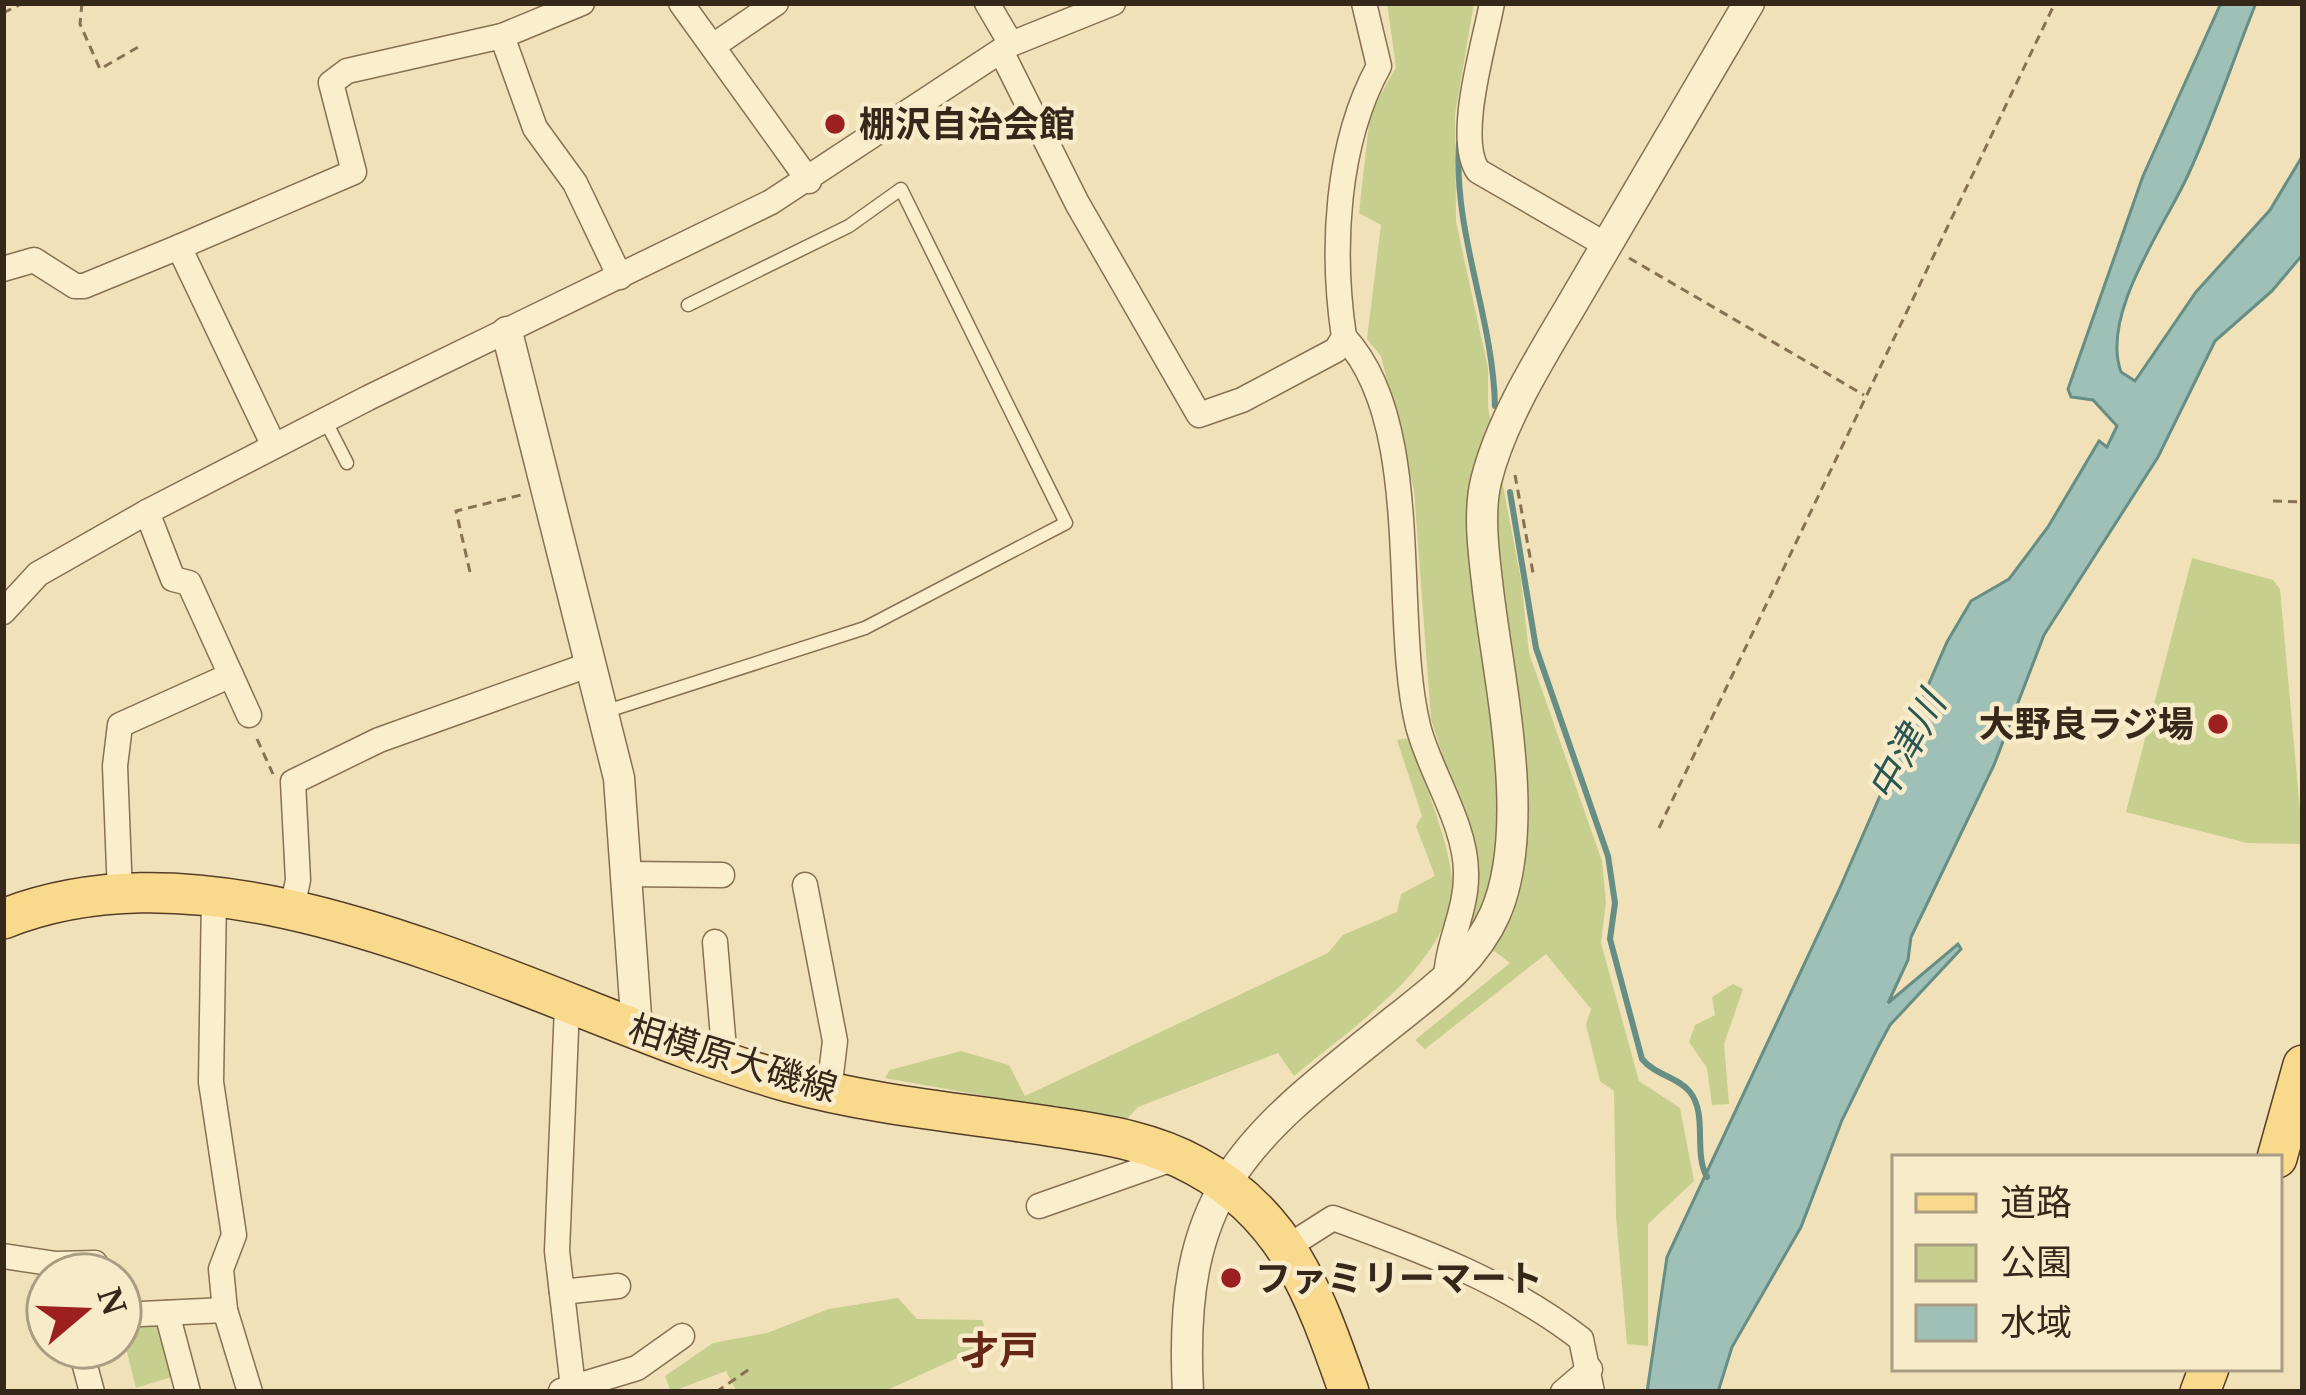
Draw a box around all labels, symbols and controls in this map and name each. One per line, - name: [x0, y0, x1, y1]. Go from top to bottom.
- place label: 棚沢自治会館: [859, 99, 1075, 148]
- marker: 棚沢自治会館: [822, 111, 848, 137]
- water label: 中津川: [1853, 678, 1958, 809]
- place label: 大野良ラジ場: [1979, 699, 2194, 748]
- marker: 大野良ラジ場: [2205, 711, 2231, 737]
- street label: 相模原大磯線: [623, 1003, 844, 1113]
- legend: [1892, 1155, 2282, 1371]
- text: 道路: [2000, 1177, 2072, 1226]
- text: 公園: [2000, 1237, 2072, 1286]
- north arrow: [24, 1251, 144, 1371]
- place label: ファミリーマート: [1255, 1253, 1543, 1302]
- marker: ファミリーマート: [1218, 1265, 1244, 1291]
- text: N: [87, 1281, 138, 1321]
- text: 水域: [2000, 1297, 2072, 1346]
- district label: 才戸: [960, 1322, 1038, 1375]

